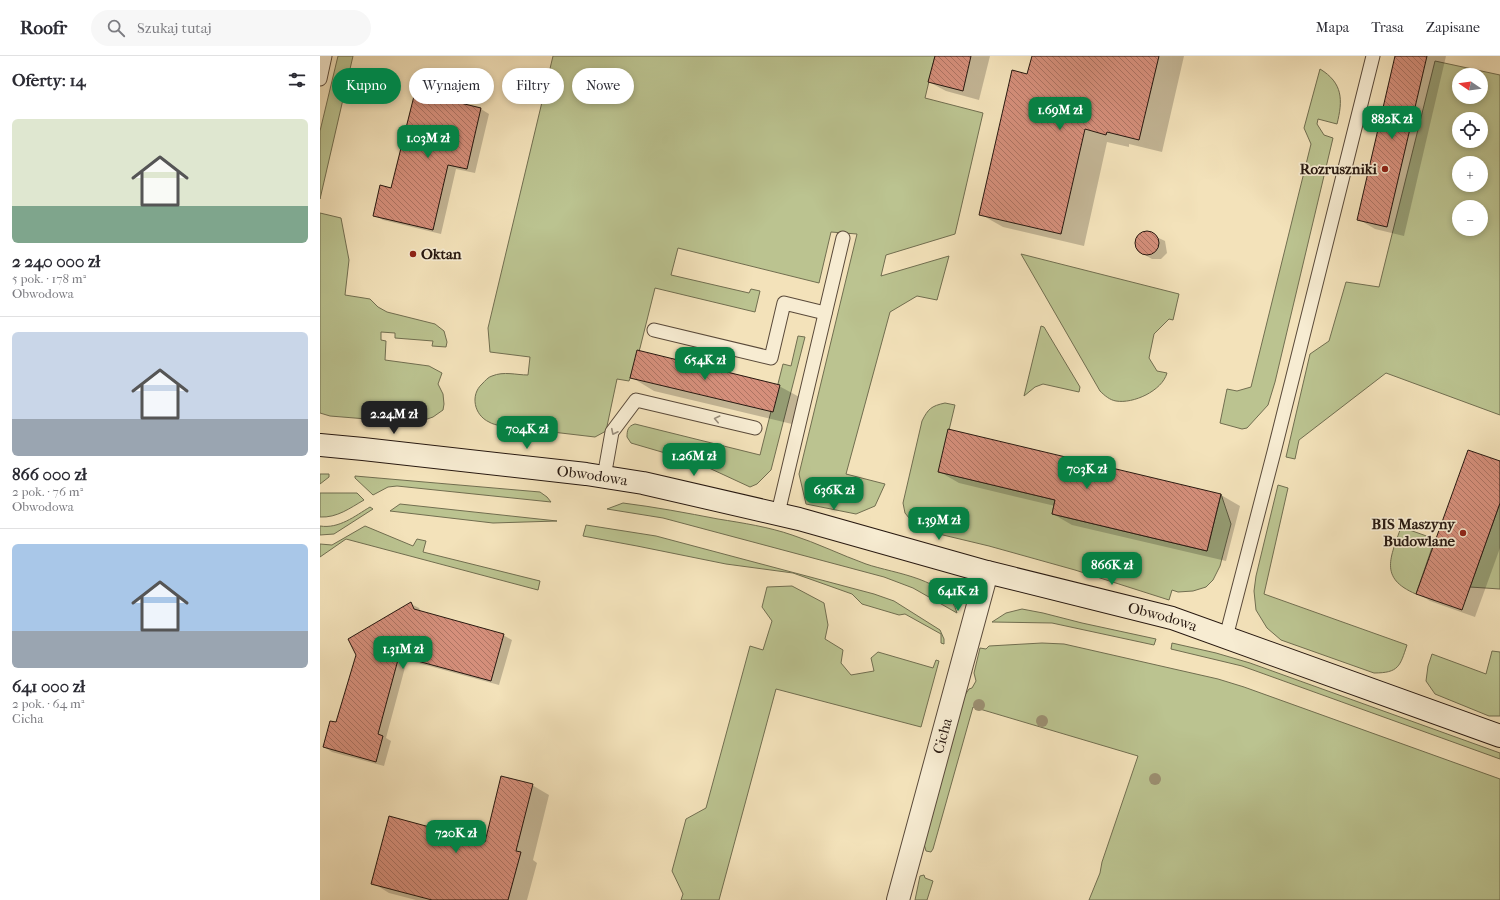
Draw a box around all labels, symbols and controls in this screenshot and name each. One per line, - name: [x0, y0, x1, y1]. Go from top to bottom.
- search box: [91, 10, 371, 46]
- text: Roofr: [20, 17, 67, 39]
- icon: search: [105, 17, 127, 39]
- text: Szukaj tutaj: [137, 19, 211, 37]
- text: Mapa: [1316, 19, 1349, 36]
- text: Trasa: [1371, 19, 1404, 36]
- text: Zapisane: [1426, 19, 1480, 36]
- chip: Kupno: [332, 68, 401, 104]
- chip: Wynajem: [409, 68, 494, 104]
- chip: Filtry: [502, 68, 564, 104]
- chip: Nowe: [572, 68, 634, 104]
- north arrow: [1452, 68, 1488, 104]
- map controls: [1452, 68, 1488, 236]
- icon: filters: [286, 69, 308, 91]
- text: Oferty: 14: [12, 70, 86, 90]
- pin: 1.69M zł: [1019, 97, 1101, 131]
- text: 1.69M zł: [1037, 102, 1083, 117]
- pin: 882K zł: [1355, 106, 1429, 140]
- text: 882K zł: [1371, 111, 1413, 126]
- button: locate: [1452, 112, 1488, 148]
- pin: 1.03M zł: [387, 125, 469, 159]
- text: 1.03M zł: [406, 130, 450, 145]
- icon: home: [124, 145, 196, 217]
- button: +: [1452, 156, 1488, 192]
- place label: Rozruszniki: [1300, 160, 1378, 178]
- marker: Rozruszniki: [1380, 164, 1390, 174]
- button: −: [1452, 200, 1488, 236]
- place label: Oktan: [421, 245, 462, 263]
- marker: Oktan: [408, 249, 418, 259]
- text: 2 240 000 zł: [12, 251, 100, 271]
- text: 5 pok. · 178 m²: [12, 271, 86, 286]
- text: Obwodowa: [12, 286, 74, 301]
- pin: 654K zł: [668, 347, 742, 381]
- text: 654K zł: [684, 352, 726, 367]
- icon: home: [124, 358, 196, 430]
- pin: 2.24M zł: [353, 401, 435, 435]
- text: 2.24M zł: [370, 406, 418, 421]
- one-way arrow: [714, 415, 721, 424]
- pin: 704K zł: [490, 416, 564, 450]
- text: 704K zł: [506, 421, 548, 436]
- one-way arrow: [611, 428, 619, 435]
- pin: 1.26M zł: [653, 443, 735, 477]
- text: 1.26M zł: [672, 448, 716, 463]
- pin: 703K zł: [1050, 456, 1124, 490]
- text: 703K zł: [1067, 461, 1107, 476]
- street label: Obwodowa: [556, 462, 630, 490]
- text: 866 000 zł: [12, 464, 87, 484]
- pin: 636K zł: [797, 477, 871, 511]
- text: 636K zł: [814, 482, 855, 497]
- text: 2 pok. · 76 m²: [12, 484, 83, 499]
- text: Obwodowa: [12, 499, 74, 514]
- pin: 1.39M zł: [898, 507, 980, 541]
- text: 1.39M zł: [917, 512, 961, 527]
- place label: BIS Maszyny Budowlane: [1372, 515, 1456, 550]
- marker: BIS Maszyny Budowlane: [1458, 528, 1468, 538]
- pin: 866K zł: [1075, 552, 1149, 586]
- text: 866K zł: [1091, 557, 1133, 572]
- icon: home: [124, 570, 196, 642]
- pin: 641K zł: [921, 578, 995, 612]
- text: 641K zł: [938, 583, 978, 598]
- street label: Obwodowa: [1126, 598, 1201, 636]
- pin: 1.31M zł: [362, 636, 444, 670]
- text: 1.31M zł: [382, 641, 424, 656]
- text: 641 000 zł: [12, 676, 85, 696]
- text: 2 pok. · 64 m²: [12, 696, 85, 711]
- text: Cicha: [12, 711, 43, 726]
- street label: Cicha: [929, 715, 956, 756]
- pin: 720K zł: [419, 820, 493, 854]
- text: 720K zł: [435, 825, 477, 840]

